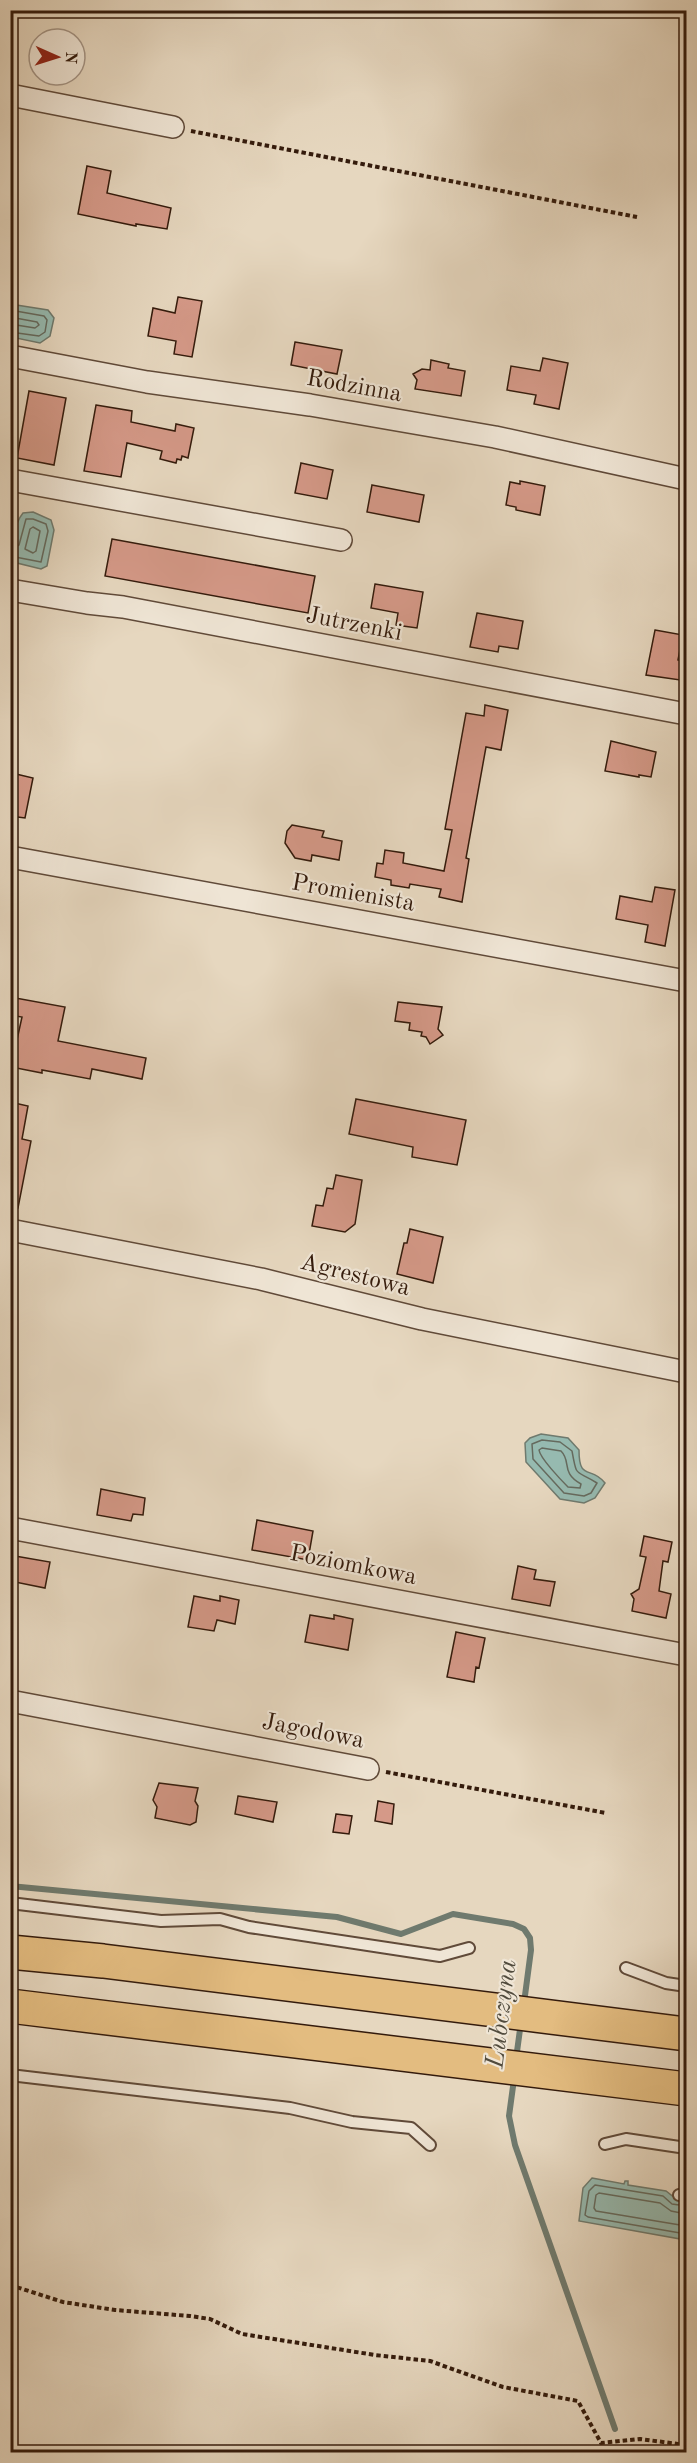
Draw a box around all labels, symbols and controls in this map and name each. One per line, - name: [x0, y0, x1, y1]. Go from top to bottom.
- north arrow: [27, 27, 87, 87]
- text: N: [62, 51, 78, 65]
- street label: Rodzinna: [304, 367, 404, 407]
- street label: Jutrzenki: [304, 604, 404, 646]
- street label: Promienista: [289, 871, 417, 917]
- street label: Agrestowa: [298, 1251, 412, 1301]
- street label: Poziomkowa: [288, 1542, 419, 1590]
- street label: Jagodowa: [260, 1710, 366, 1754]
- water label: Lubczyna: [482, 1958, 522, 2071]

